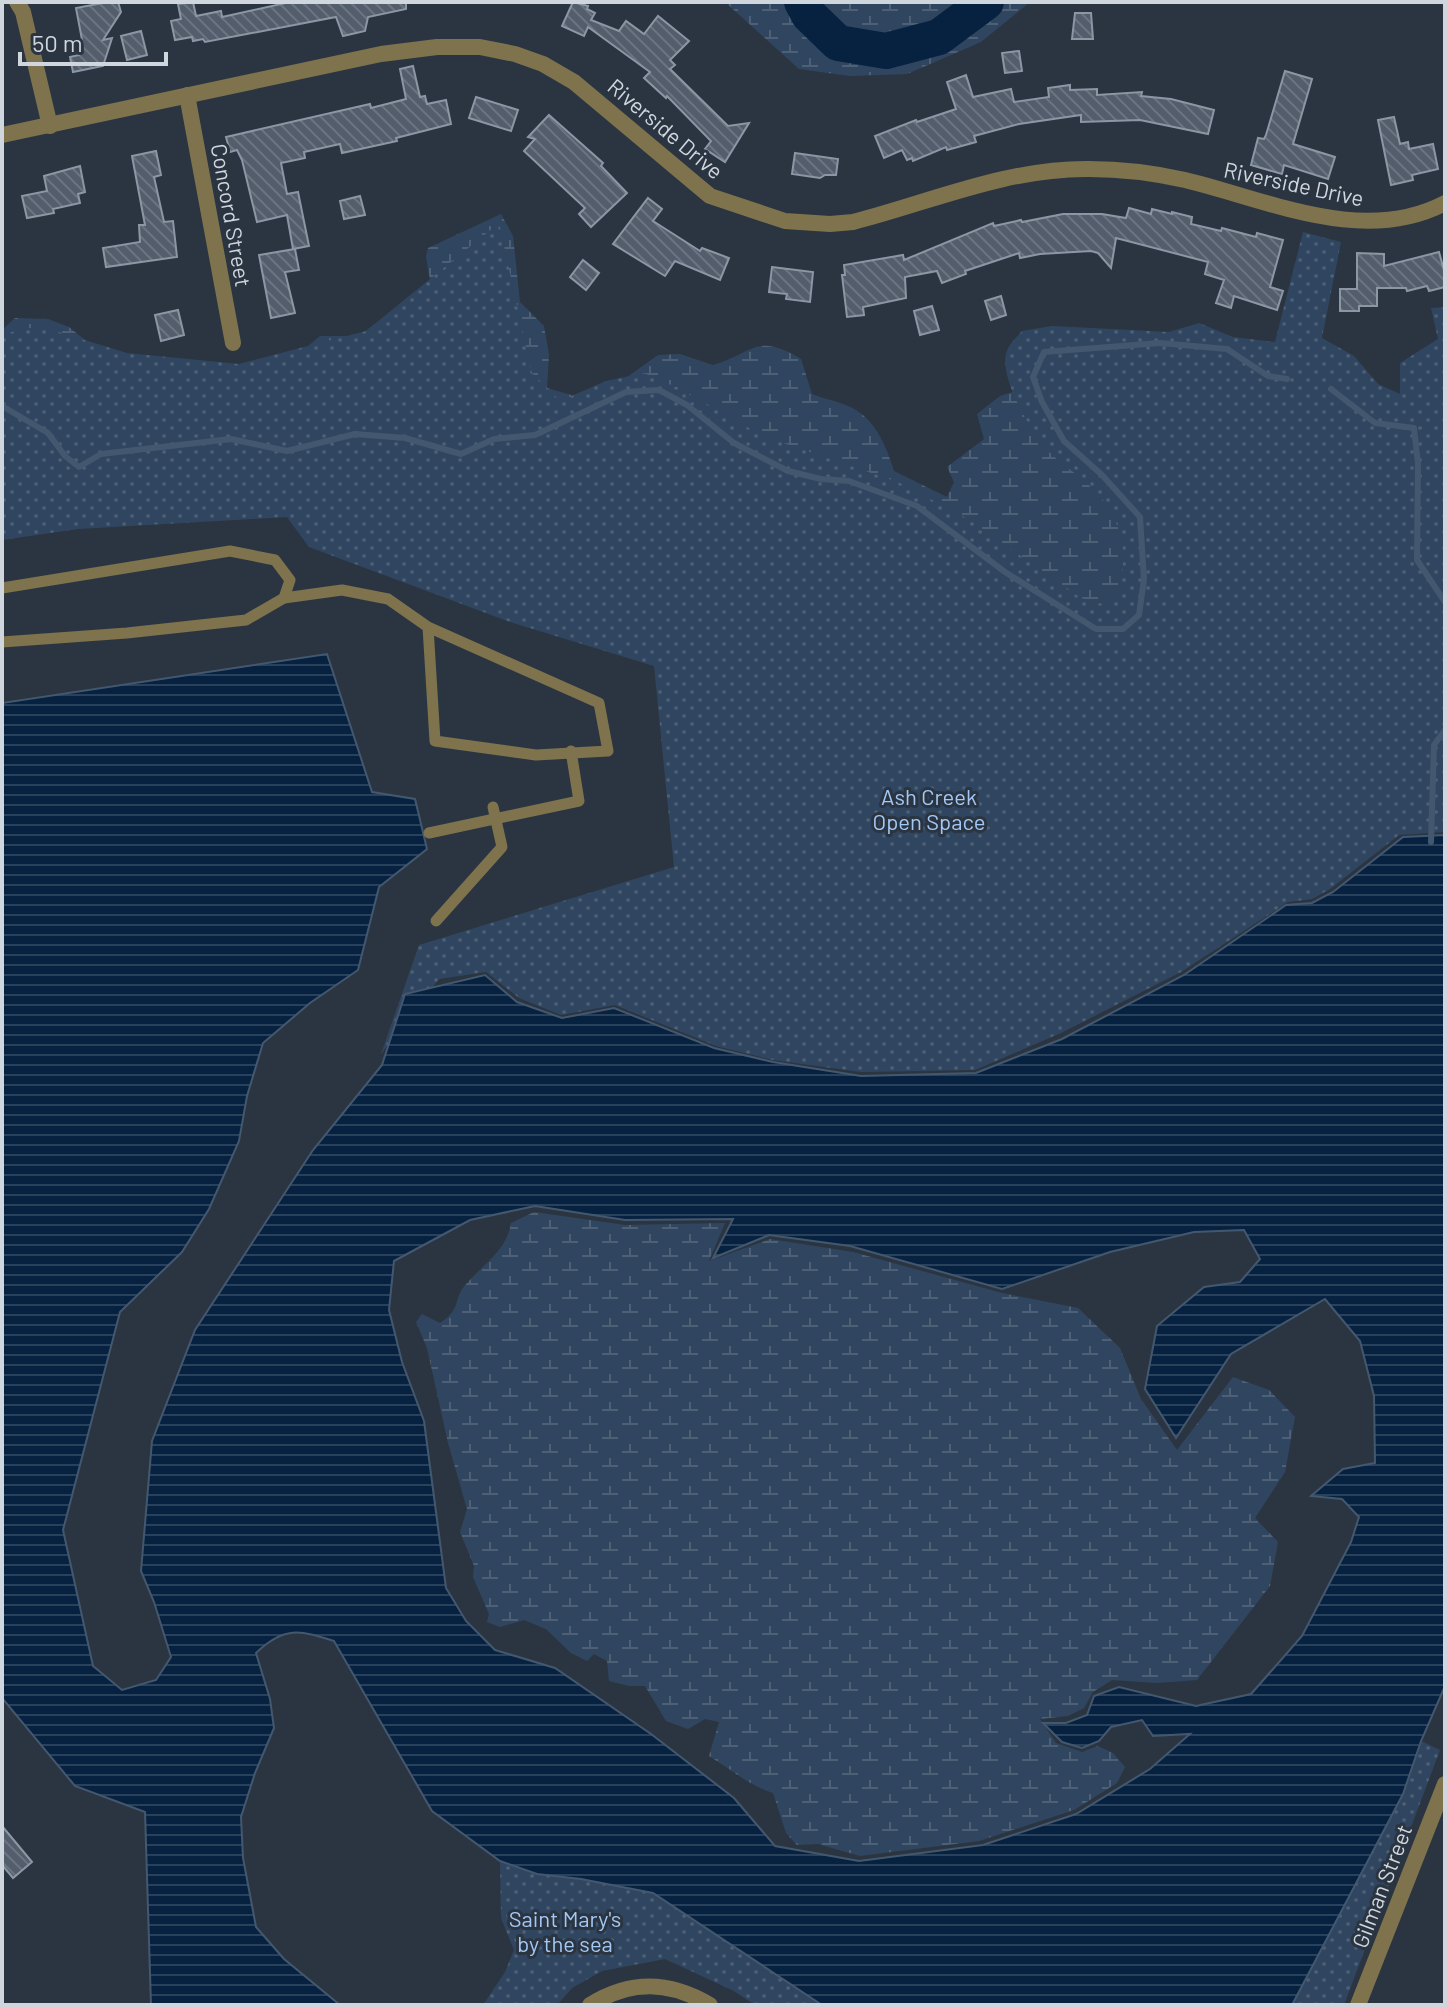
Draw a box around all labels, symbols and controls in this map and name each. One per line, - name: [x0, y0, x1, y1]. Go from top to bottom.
- scale bar: [20, 16, 166, 66]
- text: 50 m: [32, 28, 83, 57]
- street label: Riverside Drive: [603, 72, 729, 184]
- street label: Concord Street: [207, 141, 257, 289]
- street label: Riverside Drive: [1222, 156, 1366, 210]
- park label: Ash Creek Open Space: [873, 783, 986, 834]
- street label: Gilman Street: [1346, 1821, 1416, 1951]
- park label: Saint Mary's by the sea: [509, 1905, 621, 1956]

